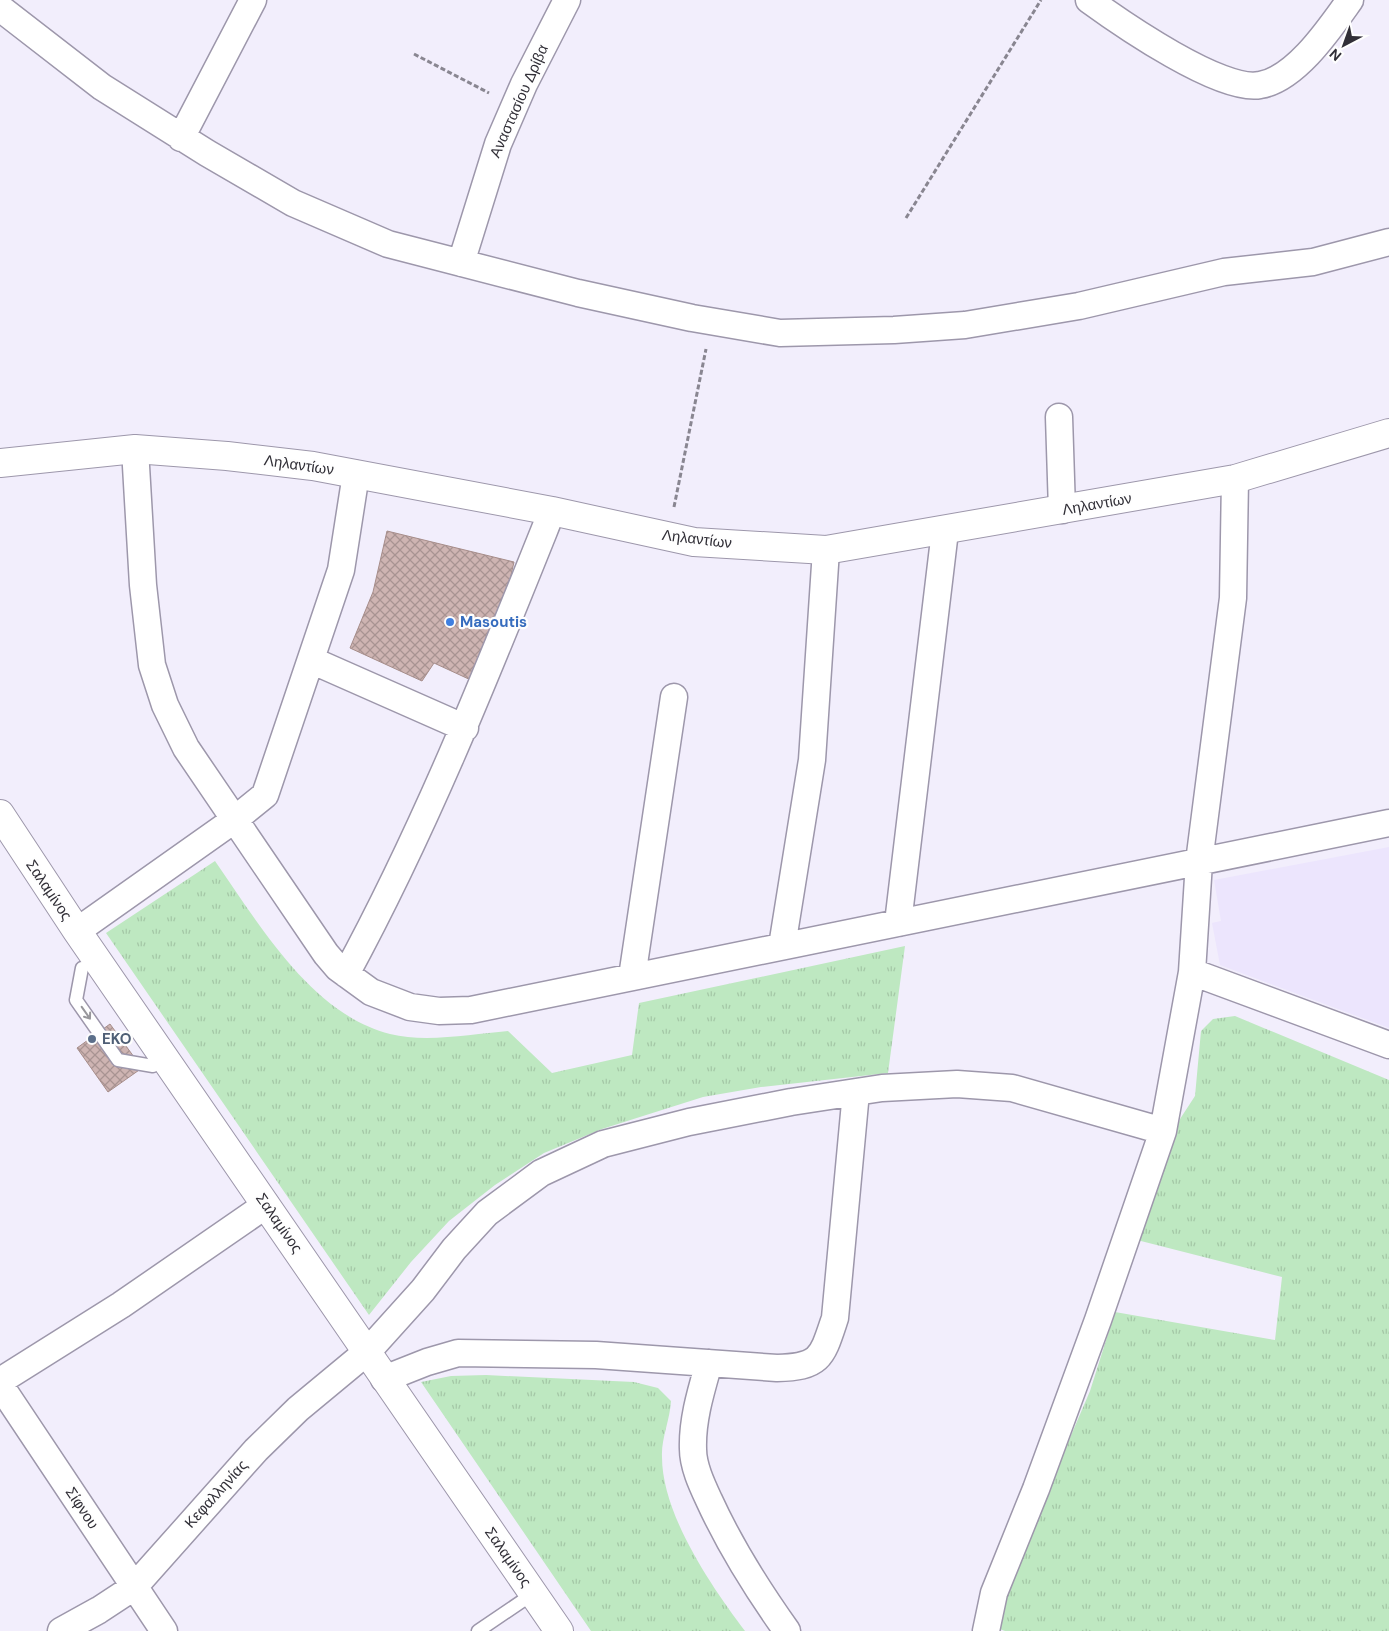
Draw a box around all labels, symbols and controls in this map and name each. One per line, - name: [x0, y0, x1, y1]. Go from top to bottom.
- north arrow: [1319, 20, 1369, 70]
- street label: Αναστασίου Δρίβα: [485, 41, 553, 161]
- text: N: [1326, 45, 1345, 65]
- street label: Ληλαντίων: [263, 450, 335, 480]
- street label: Ληλαντίων: [1061, 488, 1133, 520]
- street label: Ληλαντίων: [661, 525, 733, 553]
- place label: Masoutis: [460, 612, 527, 632]
- marker: Masoutis: [444, 616, 456, 628]
- street label: Σαλαμίνος: [21, 856, 77, 924]
- one-way arrow: [81, 1006, 91, 1020]
- place label: EKO: [102, 1029, 132, 1049]
- marker: EKO: [86, 1033, 98, 1045]
- street label: Σαλαμίνος: [251, 1189, 307, 1257]
- street label: Κεφαλληνίας: [180, 1456, 252, 1532]
- street label: Σίφνου: [61, 1483, 103, 1533]
- street label: Σαλαμίνος: [480, 1523, 536, 1591]

